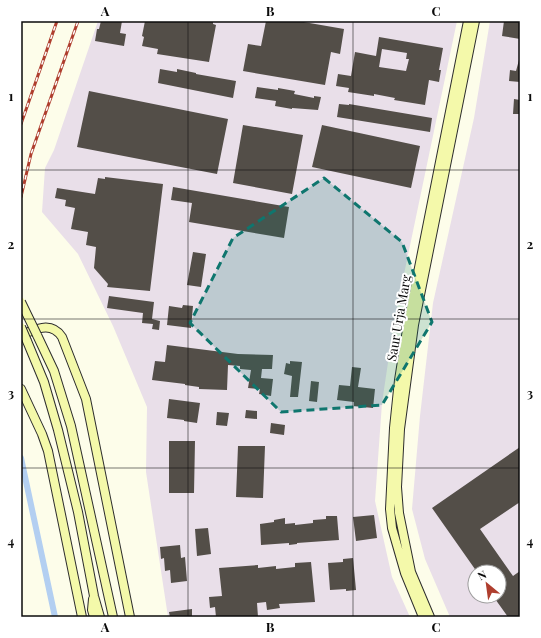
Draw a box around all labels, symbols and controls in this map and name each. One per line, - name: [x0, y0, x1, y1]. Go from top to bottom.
- text: A: [100, 2, 110, 19]
- text: B: [266, 2, 275, 19]
- text: C: [431, 2, 441, 19]
- text: 1: [9, 87, 14, 104]
- text: 1: [528, 87, 533, 104]
- text: 2: [8, 235, 15, 252]
- text: 2: [527, 235, 534, 252]
- street label: Saur Urja Marg: [382, 273, 414, 363]
- text: 3: [8, 384, 14, 401]
- text: 3: [527, 384, 533, 401]
- text: 4: [8, 532, 15, 549]
- text: 4: [527, 532, 534, 549]
- north arrow: [467, 564, 507, 604]
- text: N: [475, 566, 489, 583]
- text: A: [100, 618, 110, 635]
- text: B: [266, 618, 275, 635]
- text: C: [431, 618, 441, 635]

